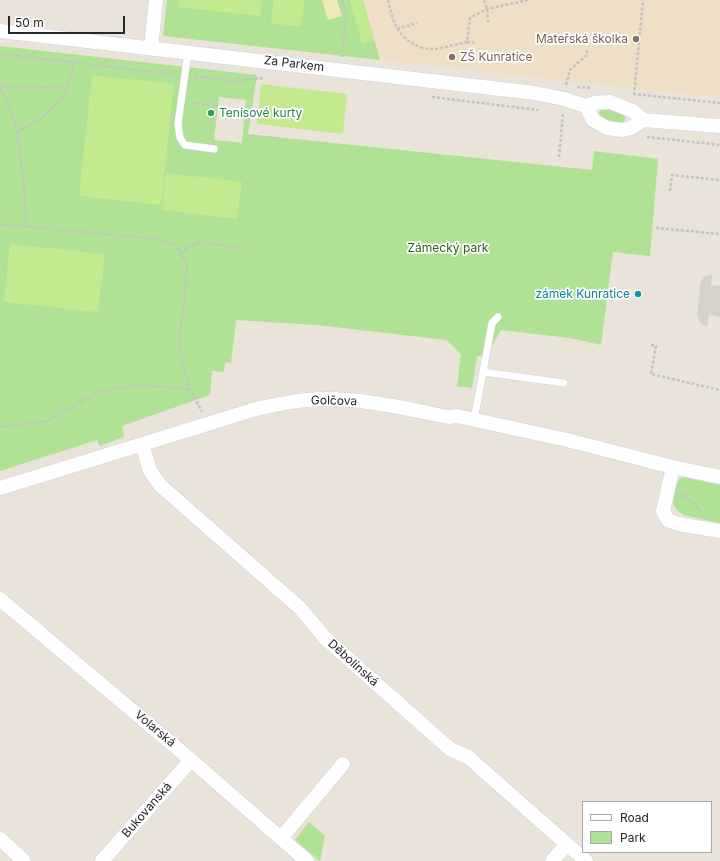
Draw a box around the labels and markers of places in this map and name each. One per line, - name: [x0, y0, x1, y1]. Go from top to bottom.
- place label: Mateřská školka: [536, 32, 628, 46]
- marker: Mateřská školka: [631, 34, 641, 44]
- place label: ZŠ Kunratice: [460, 50, 532, 64]
- marker: ZŠ Kunratice: [447, 52, 457, 62]
- place label: Tenisové kurty: [219, 106, 302, 120]
- marker: Tenisové kurty: [206, 108, 216, 118]
- place label: zámek Kunratice: [535, 287, 630, 301]
- marker: zámek Kunratice: [633, 289, 643, 299]

